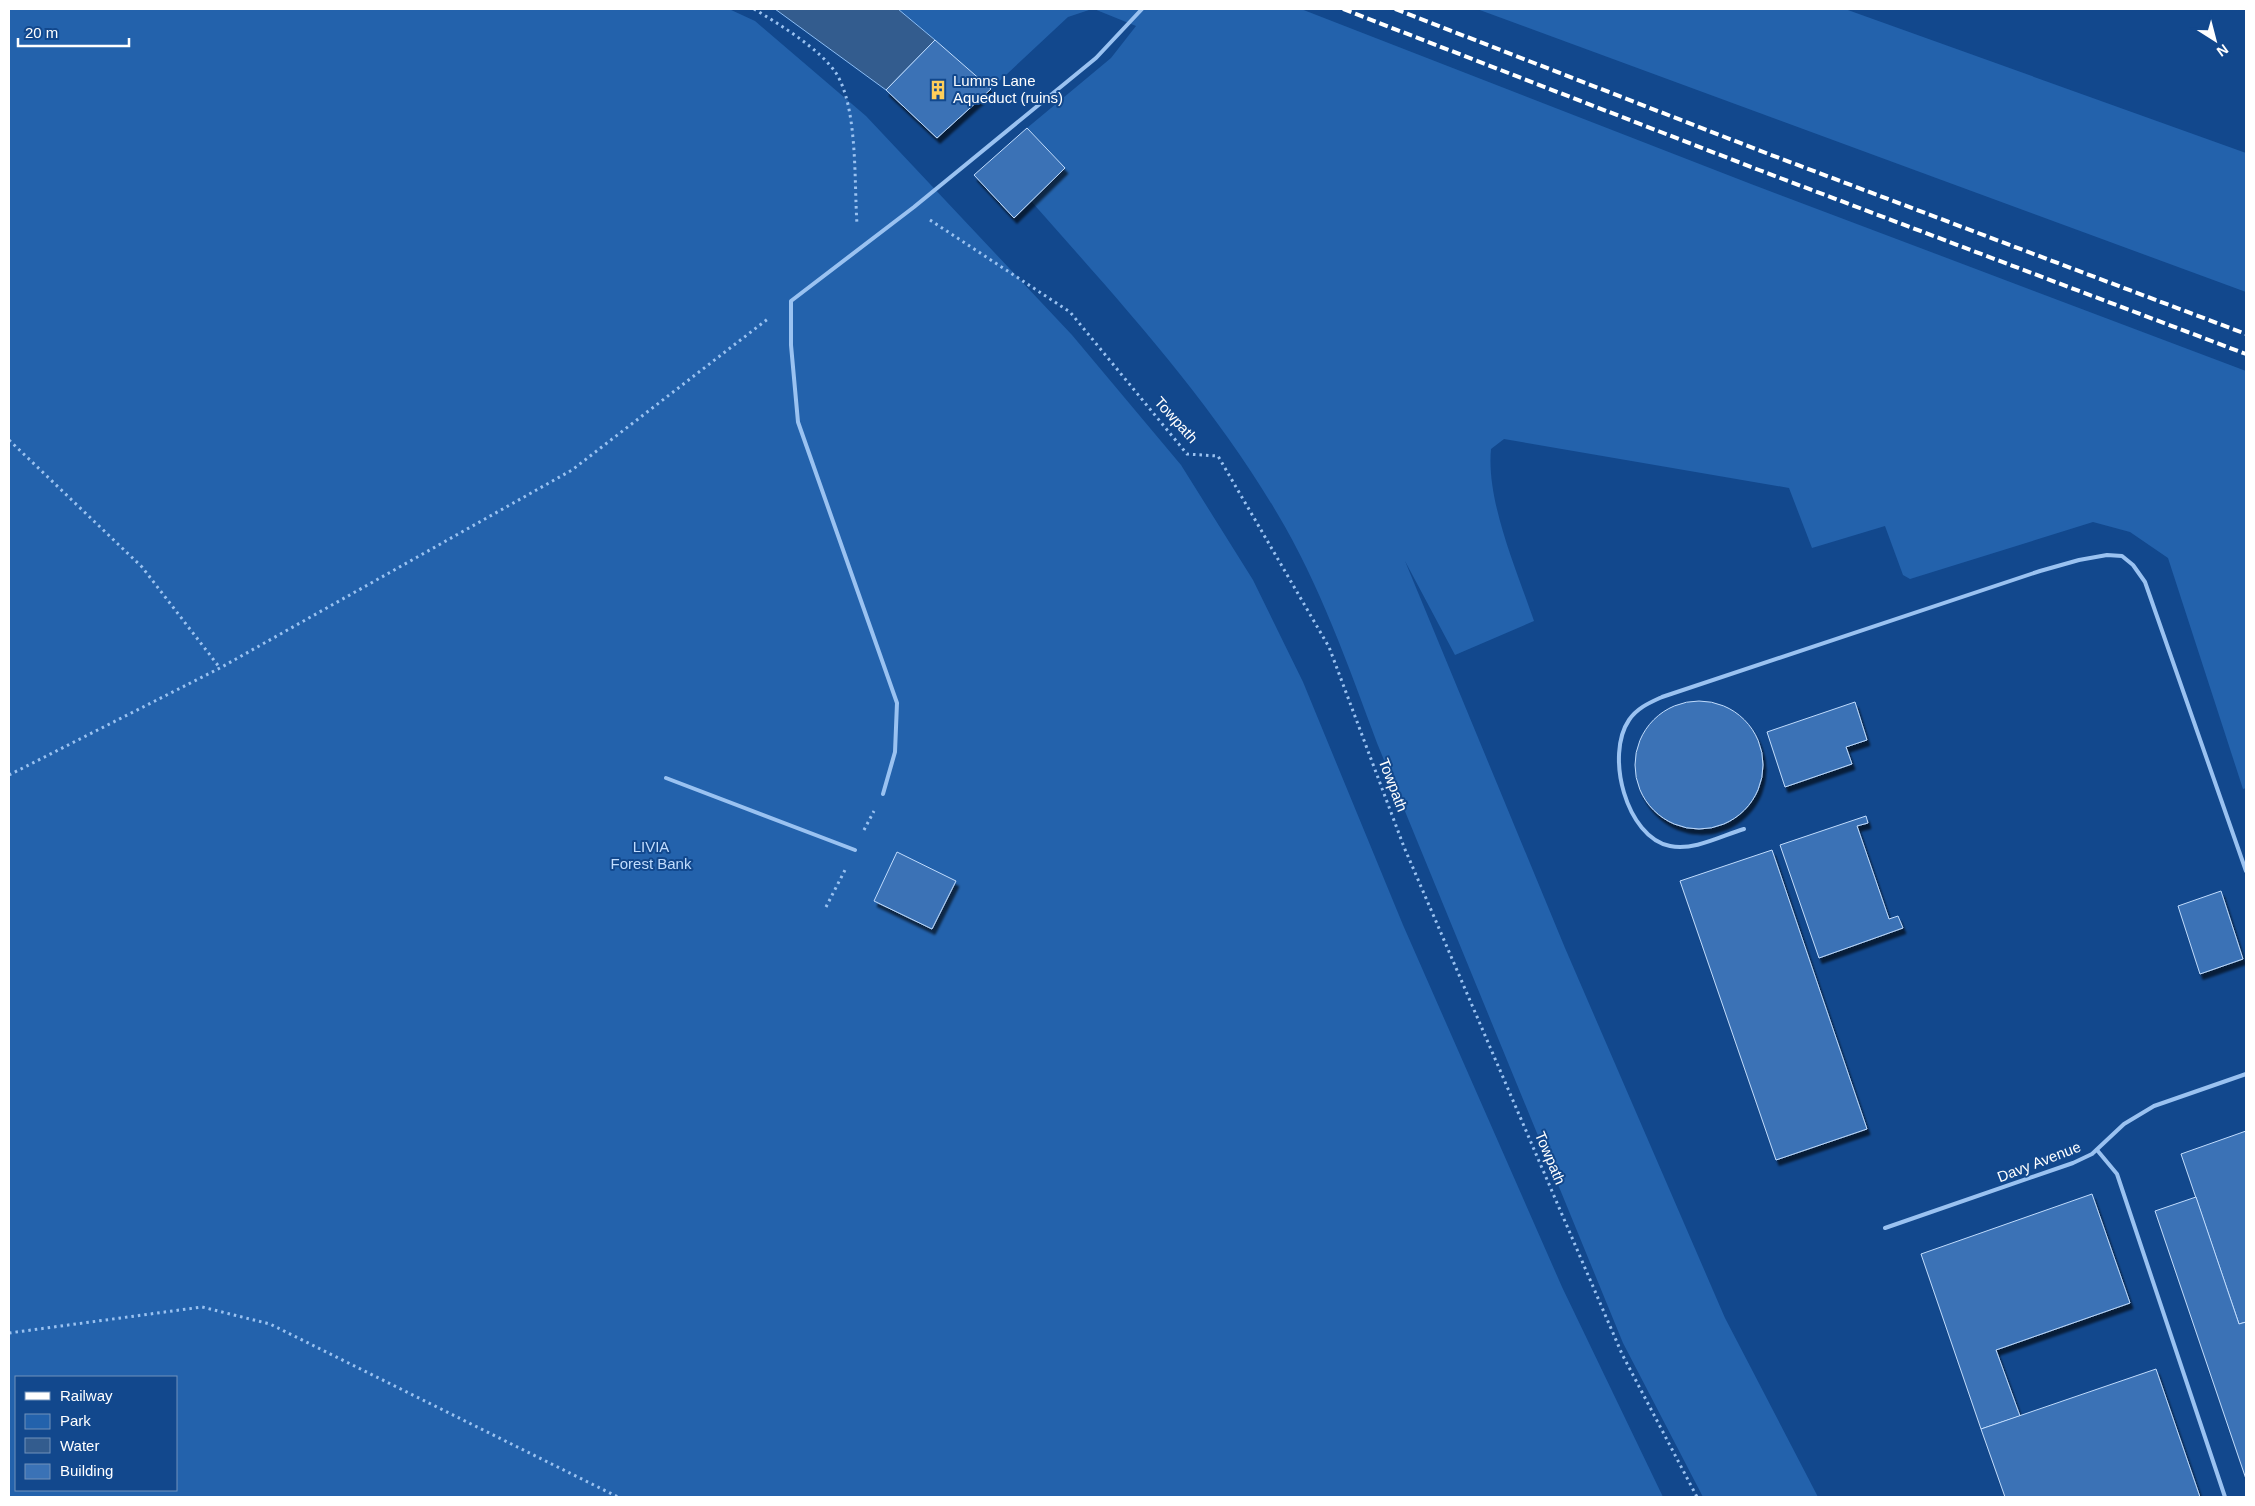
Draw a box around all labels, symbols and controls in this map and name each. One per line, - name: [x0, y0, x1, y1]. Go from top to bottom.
- scale bar: [18, 15, 129, 47]
- north arrow: [2190, 15, 2240, 65]
- text: 20 m: [25, 24, 58, 41]
- text: N: [2214, 41, 2231, 60]
- place label: Lumns Lane Aqueduct (ruins): [953, 72, 1063, 106]
- building icon: Lumns Lane Aqueduct (ruins): [927, 79, 949, 101]
- street label: Towpath: [1151, 393, 1201, 446]
- street label: Towpath: [1376, 756, 1411, 814]
- park label: LIVIA Forest Bank: [611, 838, 692, 872]
- street label: Towpath: [1532, 1129, 1569, 1187]
- street label: Davy Avenue: [1995, 1138, 2083, 1185]
- legend: [15, 1376, 178, 1491]
- text: Railway: [60, 1387, 113, 1404]
- text: Park: [60, 1412, 91, 1429]
- text: Water: [60, 1437, 99, 1454]
- text: Building: [60, 1462, 113, 1479]

